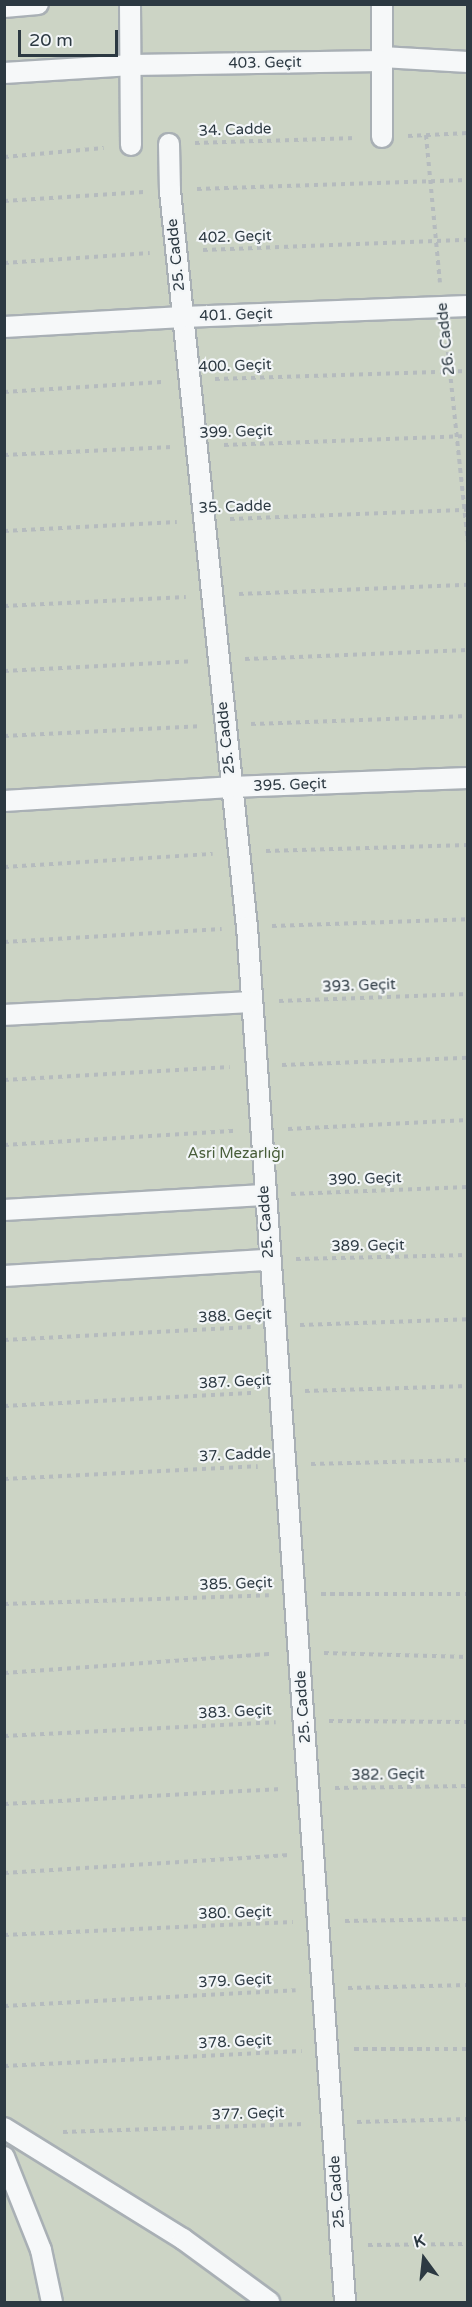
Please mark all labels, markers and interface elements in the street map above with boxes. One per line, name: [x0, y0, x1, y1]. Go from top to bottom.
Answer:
scale bar: [21, 18, 122, 56]
text: 20 m: [29, 29, 73, 51]
street label: 403. Geçit: [228, 53, 302, 73]
street label: 34. Cadde: [198, 120, 272, 140]
street label: 25. Cadde: [163, 218, 189, 292]
street label: 402. Geçit: [198, 227, 272, 247]
street label: 26. Cadde: [433, 302, 459, 376]
street label: 401. Geçit: [199, 305, 273, 325]
street label: 400. Geçit: [198, 356, 272, 376]
street label: 399. Geçit: [199, 422, 273, 442]
street label: 35. Cadde: [198, 497, 272, 517]
street label: 25. Cadde: [213, 701, 239, 775]
street label: 395. Geçit: [253, 775, 327, 795]
street label: 393. Geçit: [322, 976, 396, 996]
park label: Asri Mezarlığı: [188, 1145, 284, 1163]
street label: 390. Geçit: [328, 1169, 402, 1189]
street label: 25. Cadde: [254, 1185, 278, 1259]
street label: 389. Geçit: [331, 1236, 405, 1256]
street label: 388. Geçit: [198, 1305, 272, 1327]
street label: 387. Geçit: [198, 1371, 272, 1393]
street label: 37. Cadde: [198, 1444, 272, 1466]
street label: 385. Geçit: [199, 1574, 273, 1594]
street label: 25. Cadde: [291, 1670, 315, 1744]
street label: 383. Geçit: [198, 1701, 272, 1723]
street label: 382. Geçit: [351, 1765, 425, 1785]
street label: 380. Geçit: [198, 1903, 272, 1923]
street label: 379. Geçit: [198, 1970, 272, 1992]
street label: 378. Geçit: [198, 2031, 272, 2053]
street label: 377. Geçit: [211, 2104, 285, 2124]
street label: 25. Cadde: [325, 2155, 349, 2229]
north arrow: [394, 2229, 454, 2289]
text: K: [412, 2231, 427, 2253]

